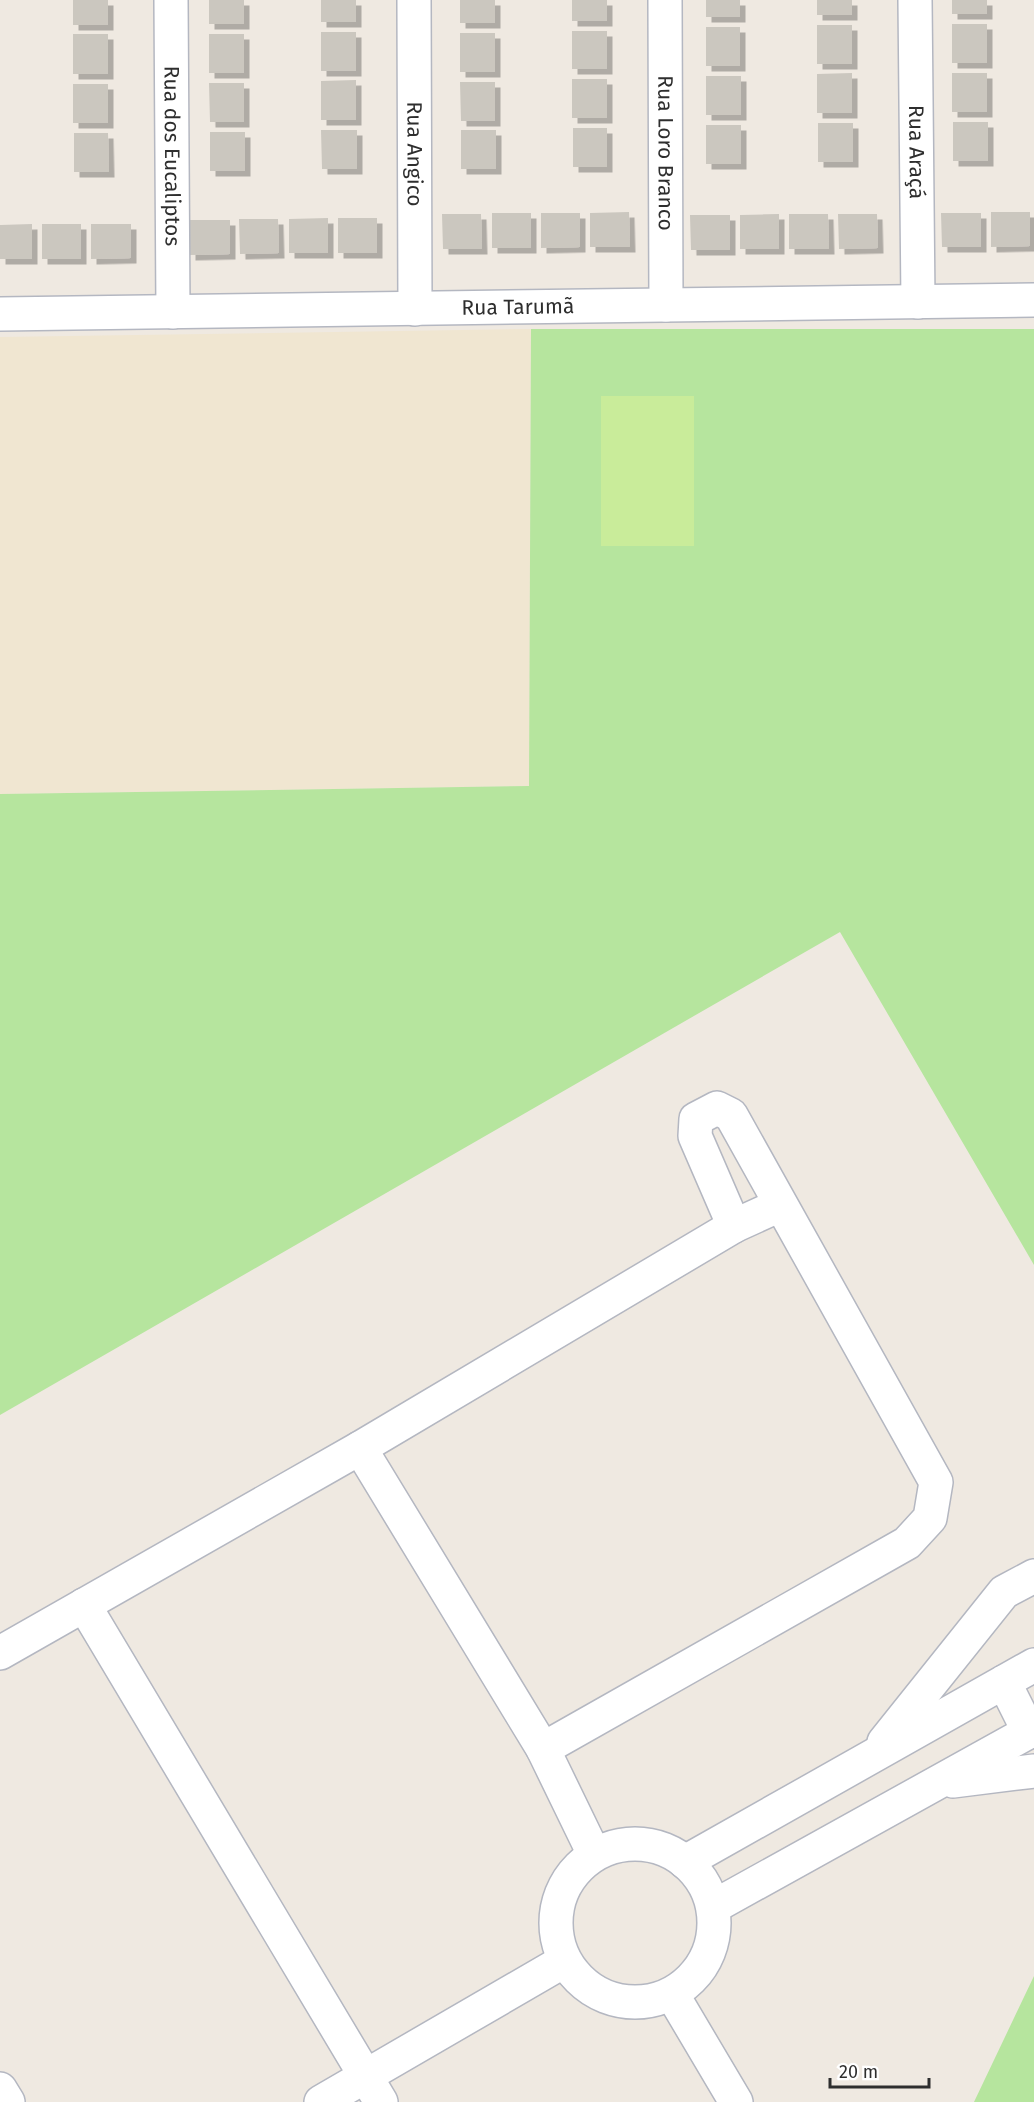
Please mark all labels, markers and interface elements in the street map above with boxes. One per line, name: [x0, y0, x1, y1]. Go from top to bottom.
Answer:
street label: Rua dos Eucaliptos: [158, 66, 186, 246]
street label: Rua Loro Branco: [652, 75, 679, 231]
street label: Rua Angico: [401, 101, 428, 207]
street label: Rua Araçá: [903, 105, 930, 199]
street label: Rua Tarumã: [461, 293, 575, 321]
scale bar: [830, 2051, 929, 2089]
text: 20 m: [839, 2061, 878, 2083]

